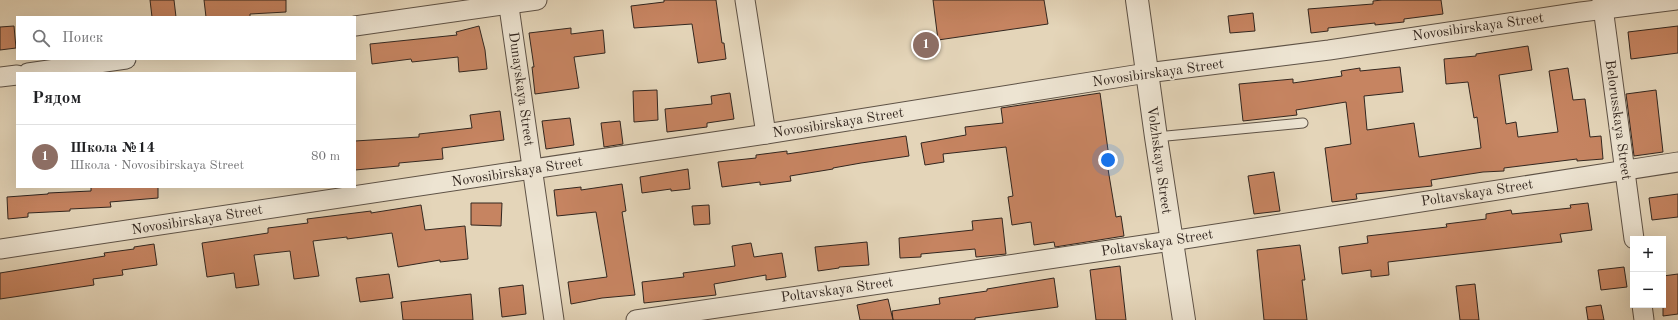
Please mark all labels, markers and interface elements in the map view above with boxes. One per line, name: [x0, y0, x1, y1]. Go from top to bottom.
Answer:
street label: Novosibirskaya Street: [1412, 11, 1545, 43]
search box: [16, 16, 356, 60]
icon: search: [30, 27, 52, 49]
pin: 1: [913, 30, 939, 60]
text: Поиск: [62, 31, 103, 46]
street label: Dunayskaya Street: [506, 31, 536, 147]
street label: Novosibirskaya Street: [1092, 57, 1225, 89]
street label: Belorusskaya Street: [1603, 59, 1633, 181]
text: Рядом: [32, 90, 81, 107]
street label: Volzhskaya Street: [1144, 105, 1174, 215]
street label: Novosibirskaya Street: [772, 106, 905, 140]
text: Школа №14: [70, 141, 155, 156]
text: 1: [41, 150, 49, 163]
text: 80 m: [311, 150, 340, 163]
your location: [1098, 150, 1118, 170]
street label: Novosibirskaya Street: [451, 155, 584, 189]
text: Школа · Novosibirskaya Street: [70, 159, 244, 172]
street label: Poltavskaya Street: [1420, 177, 1534, 209]
street label: Novosibirskaya Street: [131, 203, 264, 237]
street label: Poltavskaya Street: [1100, 227, 1214, 259]
map controls: [1630, 236, 1666, 308]
button: +: [1630, 236, 1666, 272]
button: −: [1630, 272, 1666, 308]
street label: Poltavskaya Street: [780, 275, 894, 305]

